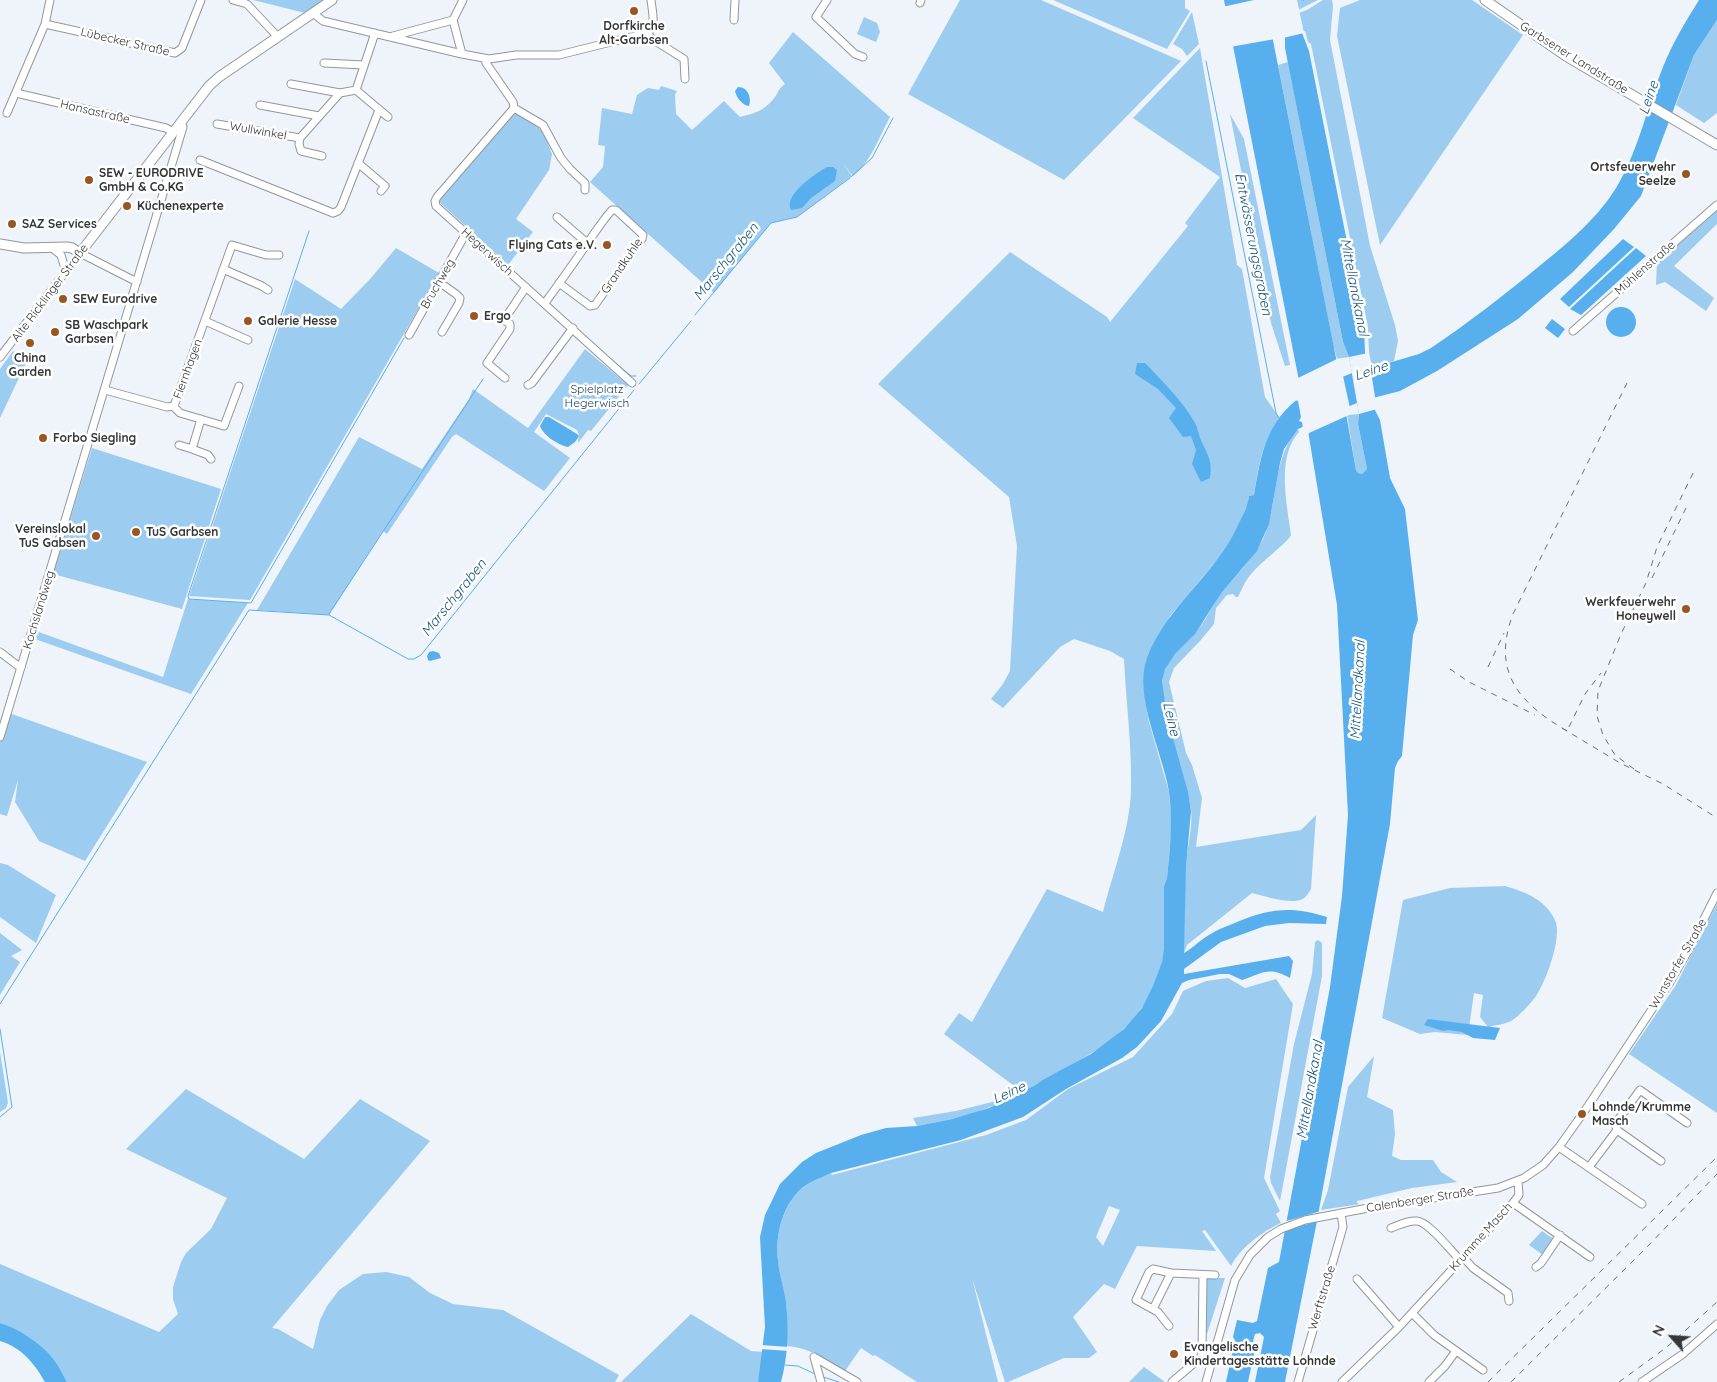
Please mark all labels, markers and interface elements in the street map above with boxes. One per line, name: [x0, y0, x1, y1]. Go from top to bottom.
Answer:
marker: Dorfkirche Alt-Garbsen: [628, 5, 640, 17]
place label: Dorfkirche Alt-Garbsen: [599, 19, 669, 47]
street label: Garbsener Landstraße: [1517, 19, 1631, 97]
street label: Lübecker Straße: [79, 25, 171, 59]
water label: Leine: [1635, 79, 1663, 117]
street label: Hansastraße: [59, 97, 131, 127]
street label: Wullwinkel: [228, 119, 288, 143]
place label: Ortsfeuerwehr Seelze: [1590, 160, 1676, 188]
place label: SEW - EURODRIVE GmbH & Co.KG: [99, 166, 203, 194]
marker: Ortsfeuerwehr Seelze: [1680, 168, 1692, 180]
water label: Entwässerungsgraben: [1231, 171, 1275, 317]
marker: SEW - EURODRIVE GmbH & Co.KG: [83, 174, 95, 186]
place label: Küchenexperte: [137, 199, 224, 213]
marker: Küchenexperte: [121, 200, 133, 212]
place label: SAZ Services: [22, 217, 97, 231]
marker: SAZ Services: [6, 218, 18, 230]
water label: Marschgraben: [690, 220, 762, 304]
street label: Hegerwisch: [458, 225, 516, 279]
street label: Grandkuhle: [598, 236, 646, 296]
water label: Mittellandkanal: [1336, 237, 1372, 337]
place label: Flying Cats e.V.: [509, 238, 597, 252]
street label: Mühlenstraße: [1612, 238, 1678, 298]
marker: Flying Cats e.V.: [601, 239, 613, 251]
street label: Alte Ricklinger Straße: [9, 241, 91, 345]
street label: Bruchweg: [418, 256, 458, 312]
place label: SEW Eurodrive: [73, 292, 157, 306]
marker: SEW Eurodrive: [57, 293, 69, 305]
place label: Ergo: [484, 309, 511, 323]
marker: Ergo: [468, 310, 480, 322]
place label: Galerie Hesse: [258, 314, 337, 328]
marker: Galerie Hesse: [242, 315, 254, 327]
place label: SB Waschpark Garbsen: [65, 318, 148, 346]
marker: SB Waschpark Garbsen: [49, 326, 61, 338]
marker: China Garden: [24, 337, 36, 349]
street label: Fiernhagen: [171, 337, 205, 401]
place label: China Garden: [9, 351, 51, 379]
water label: Leine: [1352, 357, 1390, 385]
park label: Spielplatz Hegerwisch: [565, 382, 629, 410]
place label: Forbo Siegling: [53, 431, 136, 445]
marker: Forbo Siegling: [37, 432, 49, 444]
place label: Vereinslokal TuS Gabsen: [15, 522, 86, 550]
place label: TuS Garbsen: [146, 525, 218, 539]
marker: TuS Garbsen: [130, 526, 142, 538]
marker: Vereinslokal TuS Gabsen: [90, 530, 102, 542]
water label: Marschgraben: [418, 556, 490, 640]
street label: Kochslandweg: [20, 569, 58, 651]
place label: Werkfeuerwehr Honeywell: [1585, 595, 1676, 623]
marker: Werkfeuerwehr Honeywell: [1680, 603, 1692, 615]
water label: Mittellandkanal: [1347, 640, 1369, 740]
water label: Leine: [1159, 700, 1183, 738]
street label: Wunstorfer Straße: [1646, 916, 1710, 1012]
water label: Mittellandkanal: [1293, 1040, 1327, 1140]
water label: Leine: [990, 1078, 1028, 1108]
place label: Lohnde/Krumme Masch: [1592, 1100, 1691, 1128]
marker: Lohnde/Krumme Masch: [1576, 1108, 1588, 1120]
street label: Calenberger Straße: [1365, 1184, 1475, 1216]
street label: Krumme Masch: [1446, 1200, 1516, 1274]
street label: Werftstraße: [1305, 1264, 1339, 1332]
north arrow: [1647, 1312, 1697, 1362]
text: N: [1648, 1322, 1669, 1339]
place label: Evangelische Kindertagesstätte Lohnde: [1184, 1340, 1336, 1368]
marker: Evangelische Kindertagesstätte Lohnde: [1168, 1348, 1180, 1360]

